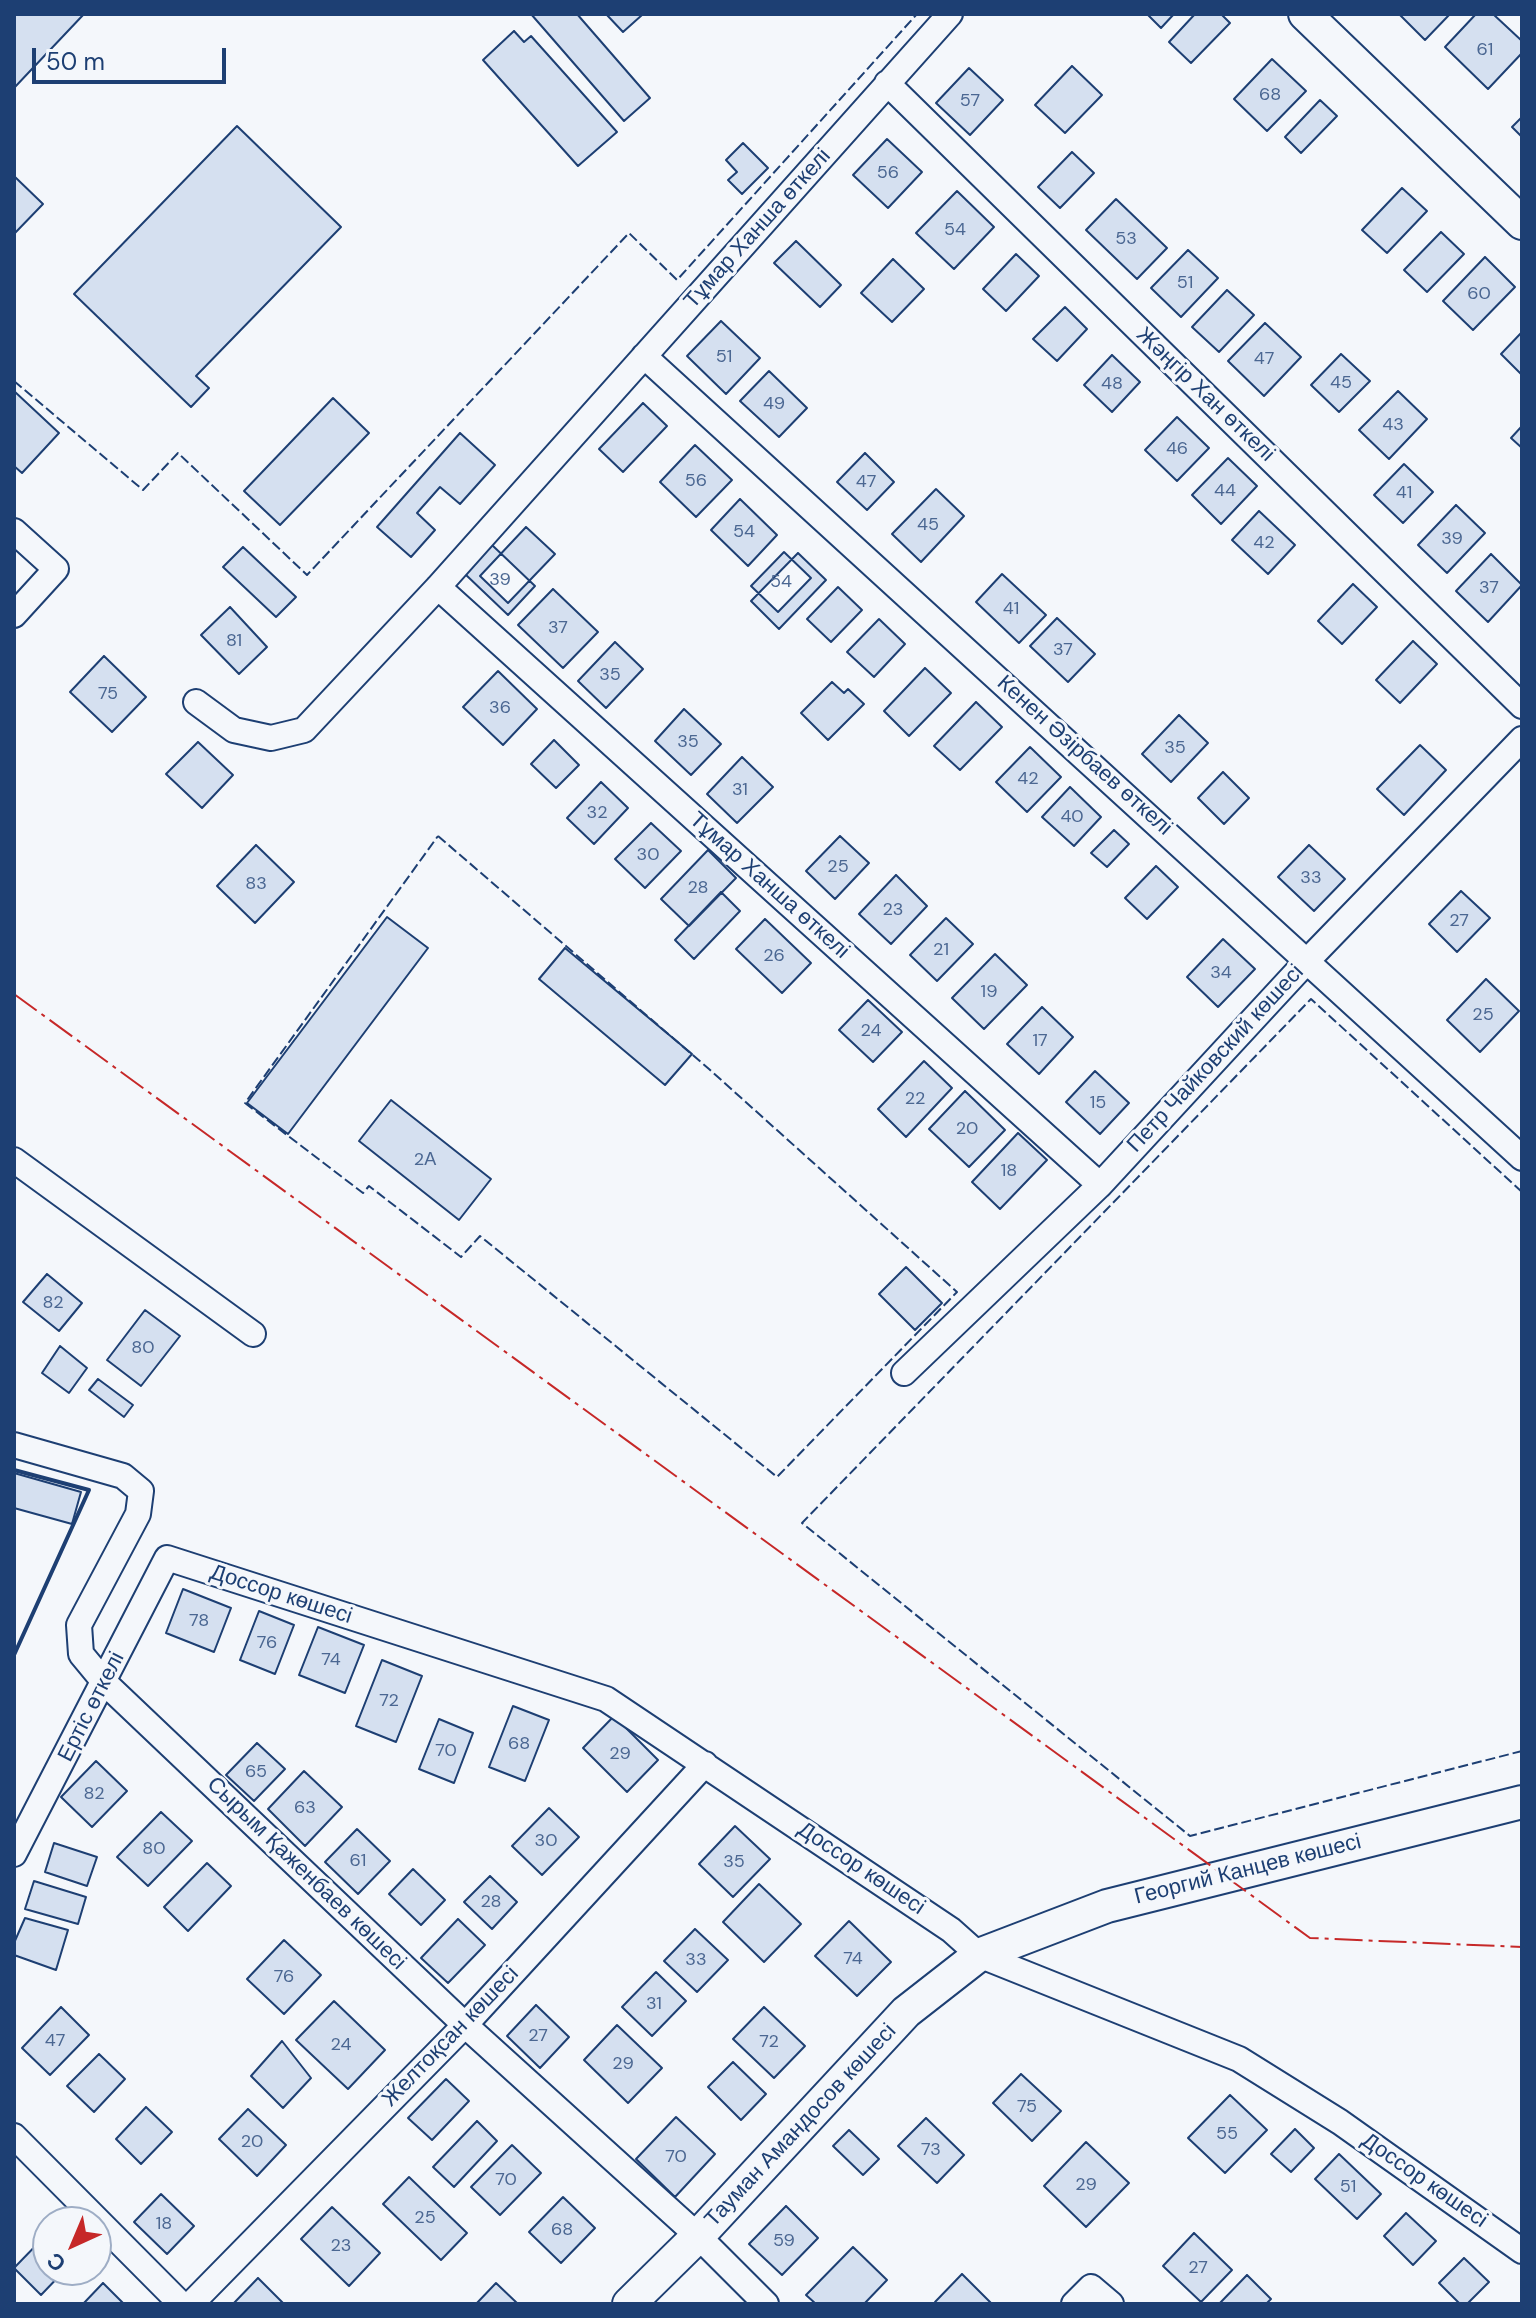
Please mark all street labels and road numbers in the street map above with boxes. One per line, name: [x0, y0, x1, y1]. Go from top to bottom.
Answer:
street label: Тұмар Ханша өткелі: [679, 144, 837, 314]
street label: Жәңгір Хан өткелі: [1130, 322, 1280, 468]
street label: Кенен Әзірбаев өткелі: [991, 670, 1177, 842]
street label: Тұмар Ханша өткелі: [684, 807, 854, 965]
street label: Петр Чайковский көшесі: [1122, 960, 1310, 1158]
street label: Доссор көшесі: [207, 1560, 355, 1630]
street label: Ертіс өткелі: [53, 1648, 131, 1766]
street label: Сырым Қаженбаев көшесі: [201, 1772, 411, 1976]
street label: Доссор көшесі: [792, 1817, 930, 1921]
street label: Георгий Канцев көшесі: [1132, 1829, 1364, 1911]
street label: Желтоқсан көшесі: [377, 1961, 525, 2113]
street label: Тауман Амандосов көшесі: [700, 2019, 902, 2233]
street label: Доссор көшесі: [1356, 2128, 1492, 2234]

